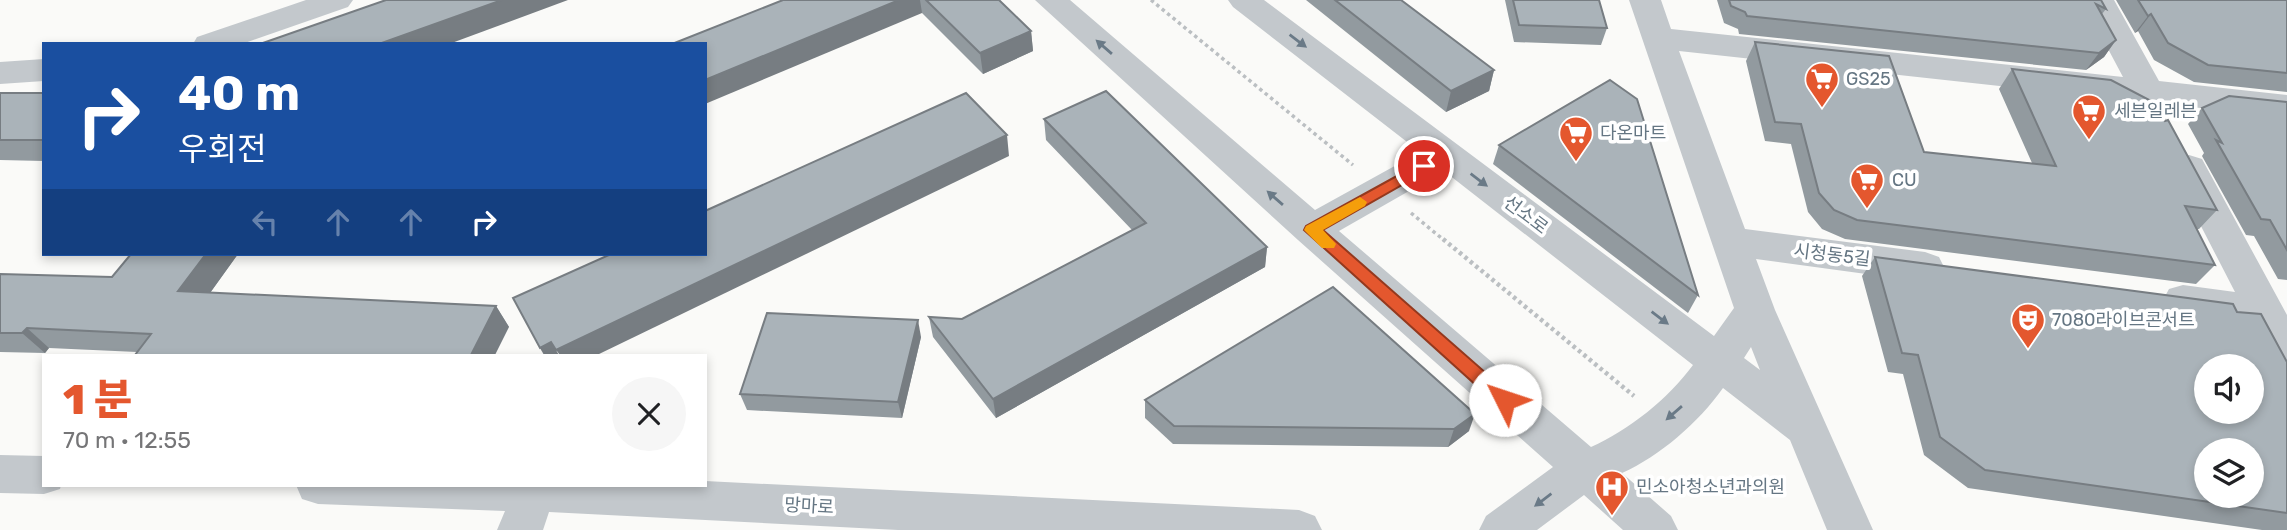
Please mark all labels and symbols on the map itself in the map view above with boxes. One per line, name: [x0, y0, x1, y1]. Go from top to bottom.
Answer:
one-way arrow: [1289, 34, 1307, 49]
one-way arrow: [1096, 40, 1113, 55]
supermarket icon: GS25: [1803, 60, 1841, 109]
place label: GS25: [1846, 68, 1891, 90]
supermarket icon: 세븐일레븐: [2070, 92, 2108, 141]
place label: 세븐일레븐: [2114, 100, 2197, 122]
supermarket icon: 다온마트: [1557, 114, 1595, 163]
place label: 다온마트: [1600, 122, 1666, 144]
pin: [1394, 136, 1454, 196]
supermarket icon: CU: [1848, 161, 1886, 210]
place label: CU: [1892, 169, 1917, 191]
one-way arrow: [1470, 172, 1488, 186]
one-way arrow: [1267, 190, 1284, 206]
street label: 선소로: [1500, 191, 1552, 239]
street label: 시청동5길: [1792, 239, 1872, 271]
theatre icon: 7080라이브콘서트: [2009, 301, 2047, 350]
place label: 7080라이브콘서트: [2052, 309, 2195, 331]
one-way arrow: [1651, 310, 1669, 324]
position arrow: [1468, 363, 1542, 437]
one-way arrow: [1665, 405, 1682, 420]
hospital icon: 민소아청소년과의원: [1593, 468, 1631, 517]
place label: 민소아청소년과의원: [1636, 476, 1785, 498]
one-way arrow: [1534, 493, 1552, 507]
street label: 망마로: [784, 494, 834, 518]

